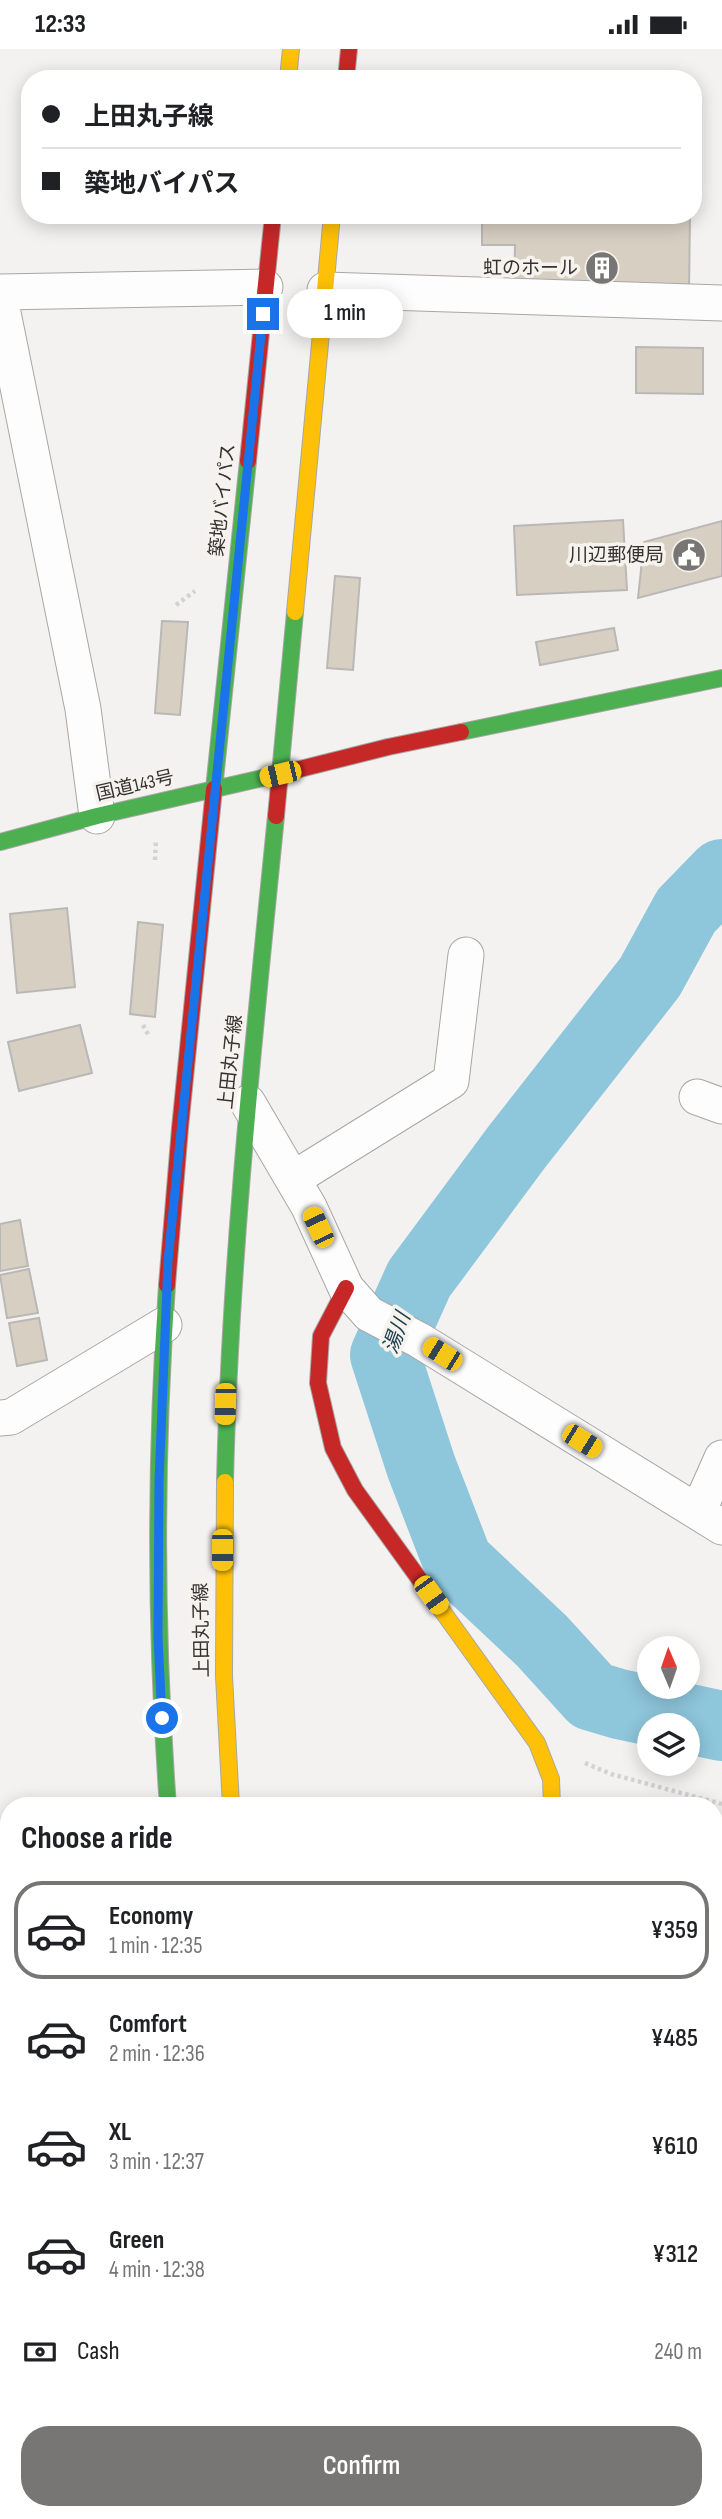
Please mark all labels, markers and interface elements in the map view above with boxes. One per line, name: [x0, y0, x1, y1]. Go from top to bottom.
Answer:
text: 12:33: [35, 9, 86, 40]
text: 上田丸子線: [84, 102, 214, 133]
text: 築地バイパス: [84, 169, 239, 200]
building icon: 虹のホール: [583, 249, 621, 287]
place label: 虹のホール: [483, 257, 578, 280]
callout: 1 min: [288, 289, 403, 339]
route end: [247, 298, 279, 330]
text: 1 min: [324, 299, 366, 327]
street label: 築地バイパス: [206, 442, 240, 558]
public building icon: 川辺郵便局: [670, 536, 708, 574]
place label: 川辺郵便局: [569, 544, 664, 567]
car: [258, 759, 303, 789]
street label: 国道143号: [94, 766, 176, 806]
street label: 上田丸子線: [215, 1014, 247, 1110]
car: [300, 1204, 337, 1250]
water label: 湯川: [378, 1307, 417, 1357]
car: [419, 1334, 466, 1374]
car: [214, 1383, 237, 1425]
car: [559, 1421, 606, 1461]
car: [212, 1529, 233, 1571]
car: [411, 1572, 452, 1618]
street label: 上田丸子線: [190, 1582, 214, 1678]
north arrow: [637, 1636, 700, 1699]
map controls: [637, 1636, 700, 1776]
route start: [146, 1702, 178, 1734]
button: layers: [637, 1713, 700, 1776]
text: Choose a ride: [21, 1819, 173, 1858]
icon: car: [25, 1899, 88, 1962]
text: Economy: [109, 1901, 193, 1932]
text: ¥359: [650, 1915, 698, 1946]
text: 1 min · 12:35: [109, 1932, 202, 1960]
icon: car: [25, 2007, 88, 2070]
text: Comfort: [109, 2009, 187, 2040]
text: ¥485: [651, 2023, 698, 2054]
text: 2 min · 12:36: [109, 2040, 205, 2068]
icon: car: [25, 2115, 88, 2178]
text: XL: [109, 2117, 131, 2148]
text: ¥610: [651, 2131, 698, 2162]
text: 3 min · 12:37: [109, 2148, 204, 2176]
icon: car: [25, 2223, 88, 2286]
text: Green: [109, 2225, 164, 2256]
text: ¥312: [652, 2239, 698, 2270]
text: 4 min · 12:38: [109, 2256, 205, 2284]
icon: cash: [21, 2333, 59, 2371]
text: Cash: [77, 2336, 120, 2367]
text: 240 m: [654, 2338, 702, 2366]
button: Confirm: [21, 2426, 702, 2506]

